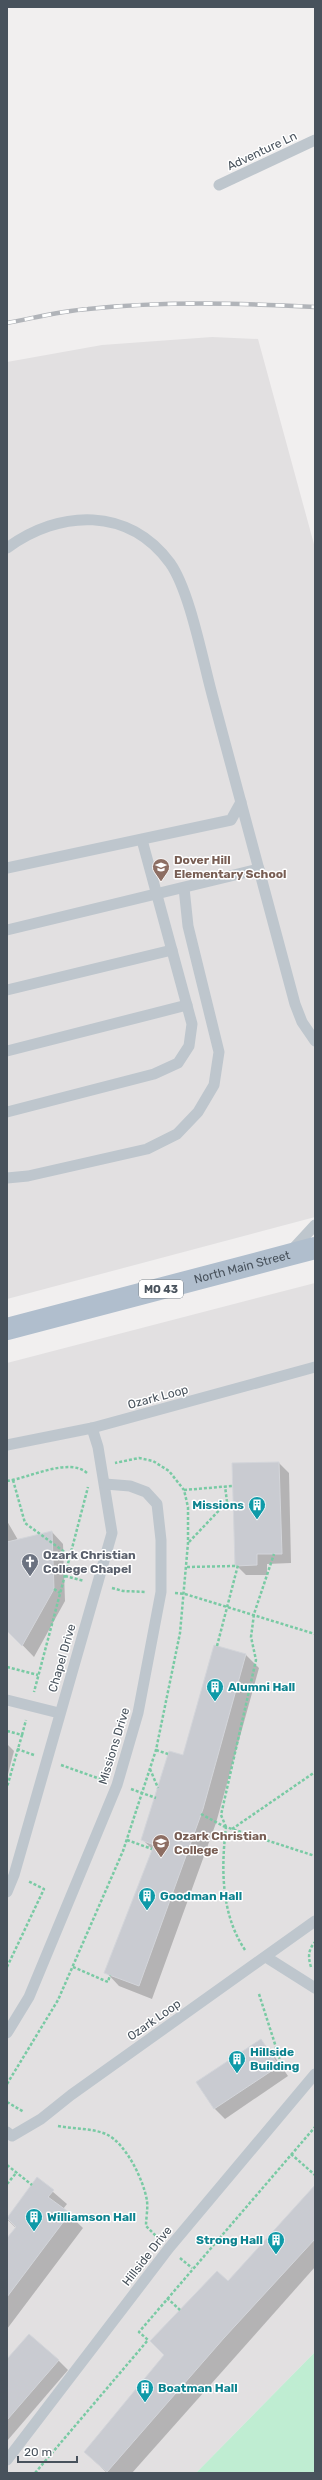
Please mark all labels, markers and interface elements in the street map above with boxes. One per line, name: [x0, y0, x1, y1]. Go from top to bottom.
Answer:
street label: Adventure Ln: [225, 129, 299, 173]
place label: Dover Hill Elementary School: [174, 853, 286, 881]
school or university icon: Dover Hill Elementary School: [151, 857, 171, 882]
street label: North Main Street: [192, 1248, 292, 1287]
road number: MO 43: [139, 1280, 183, 1298]
street label: Ozark Loop: [126, 1382, 190, 1412]
building icon: Missions: [247, 1495, 267, 1520]
place label: Missions: [192, 1498, 244, 1512]
place label: Ozark Christian College Chapel: [43, 1548, 136, 1576]
church icon: Ozark Christian College Chapel: [20, 1552, 40, 1577]
street label: Chapel Drive: [46, 1622, 79, 1694]
building icon: Alumni Hall: [205, 1677, 225, 1702]
place label: Alumni Hall: [228, 1680, 295, 1694]
street label: Missions Drive: [96, 1706, 132, 1786]
place label: Ozark Christian College: [174, 1829, 267, 1857]
school or university icon: Ozark Christian College: [151, 1833, 171, 1858]
building icon: Goodman Hall: [137, 1886, 157, 1911]
place label: Goodman Hall: [160, 1889, 242, 1903]
street label: Ozark Loop: [125, 1996, 183, 2044]
place label: Hillside Building: [250, 2045, 299, 2073]
building icon: Hillside Building: [227, 2049, 247, 2074]
building icon: Williamson Hall: [24, 2207, 44, 2232]
place label: Williamson Hall: [47, 2210, 136, 2224]
street label: Hillside Drive: [119, 2223, 175, 2289]
building icon: Strong Hall: [266, 2230, 286, 2255]
place label: Strong Hall: [196, 2233, 263, 2247]
building icon: Boatman Hall: [135, 2378, 155, 2403]
place label: Boatman Hall: [158, 2381, 238, 2395]
scale bar: [18, 2438, 77, 2464]
text: 20 m: [24, 2445, 52, 2459]

